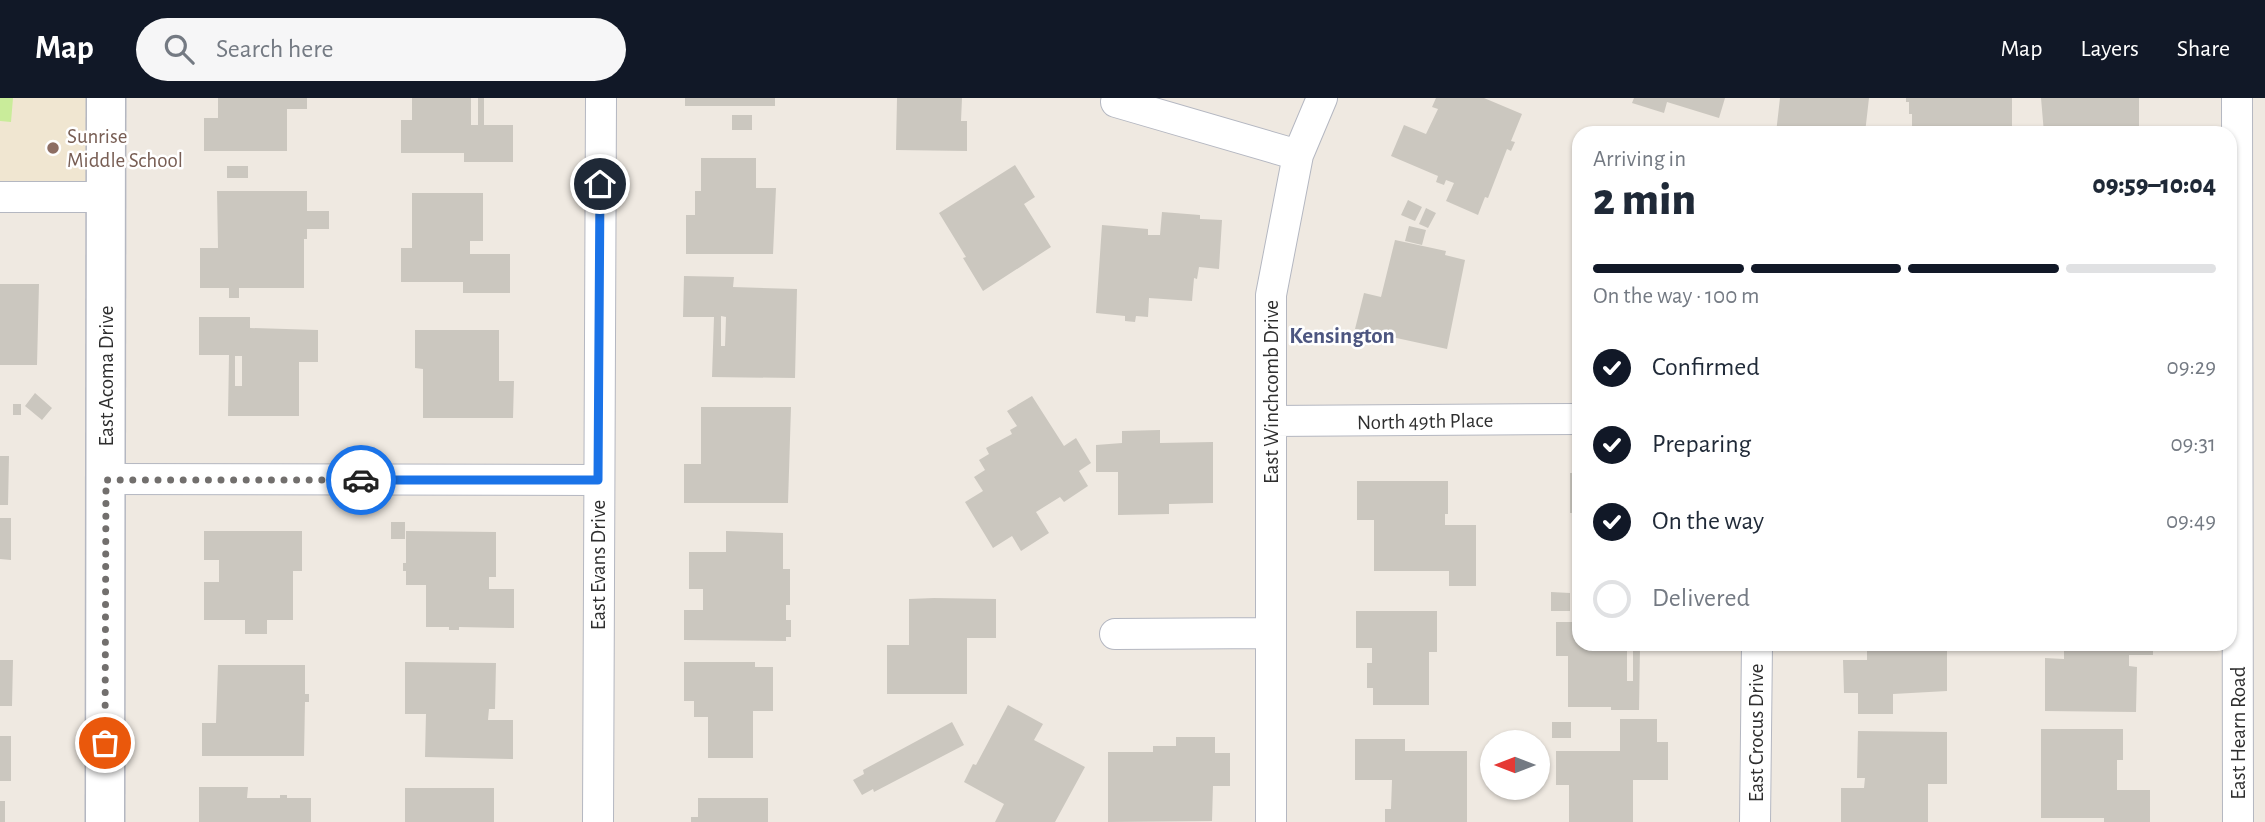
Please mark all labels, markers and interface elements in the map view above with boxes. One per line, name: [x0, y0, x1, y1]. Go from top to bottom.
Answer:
search box: [136, 18, 626, 81]
icon: search: [160, 30, 198, 68]
text: Map: [35, 32, 94, 65]
text: Search here: [216, 36, 334, 62]
text: Map: [2000, 37, 2042, 61]
text: Layers: [2080, 37, 2139, 61]
text: Share: [2177, 37, 2230, 61]
place label: Sunrise Middle School: [67, 126, 183, 171]
marker: Sunrise Middle School: [45, 140, 61, 156]
text: Arriving in: [1593, 148, 1686, 171]
pin: [570, 154, 630, 214]
icon: home: [581, 165, 619, 203]
text: 09:59–10:04: [2092, 172, 2216, 198]
text: 2 min: [1593, 177, 1696, 223]
text: On the way · 100 m: [1593, 285, 1760, 308]
street label: East Winchcomb Drive: [1261, 300, 1282, 484]
street label: East Acoma Drive: [96, 306, 117, 446]
district label: Kensington: [1289, 325, 1395, 348]
icon: check: [1593, 349, 1631, 387]
text: Confirmed: [1652, 354, 1760, 380]
text: 09:29: [2167, 356, 2216, 379]
street label: North 49th Place: [1357, 410, 1493, 433]
icon: check: [1593, 426, 1631, 464]
text: Preparing: [1652, 431, 1751, 457]
text: 09:31: [2170, 433, 2216, 456]
courier: [326, 445, 396, 515]
icon: car: [342, 461, 380, 499]
street label: East Evans Drive: [588, 500, 609, 630]
icon: check: [1593, 503, 1631, 541]
text: On the way: [1652, 508, 1764, 534]
text: 09:49: [2166, 510, 2216, 533]
text: Delivered: [1652, 585, 1750, 611]
street label: East Crocus Drive: [1746, 664, 1767, 802]
street label: East Hearn Road: [2228, 666, 2249, 800]
pin: [75, 713, 135, 773]
icon: bag: [86, 724, 124, 762]
north arrow: [1480, 730, 1550, 800]
map controls: [1480, 730, 1550, 800]

